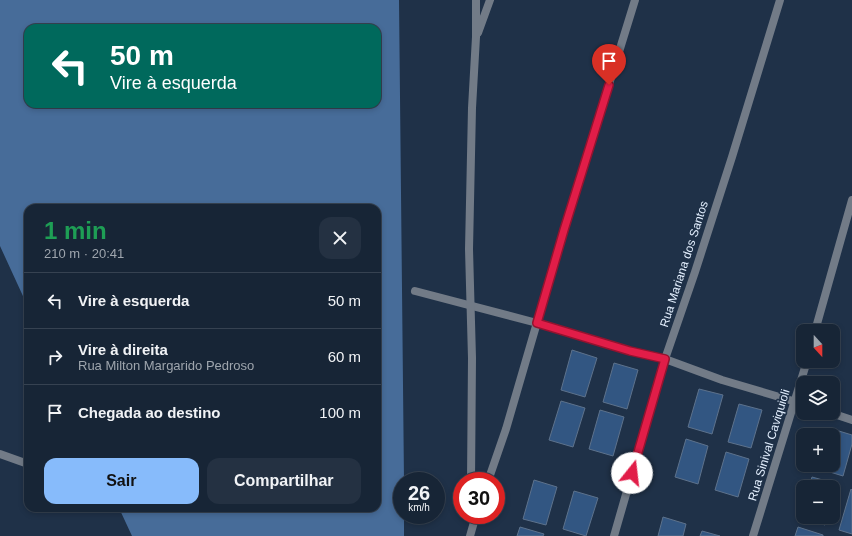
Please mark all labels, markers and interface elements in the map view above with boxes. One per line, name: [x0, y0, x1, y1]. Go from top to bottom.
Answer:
icon: left: [44, 40, 96, 92]
text: 50 m: [110, 40, 174, 71]
pin: [592, 44, 626, 85]
icon: arrive: [598, 50, 620, 72]
text: Vire à esquerda: [110, 73, 237, 93]
street label: Rua Mariana dos Santos: [657, 199, 711, 329]
text: 1 min: [44, 217, 107, 244]
button: close: [319, 217, 361, 259]
text: 210 m · 20:41: [44, 246, 124, 261]
icon: left: [44, 290, 66, 312]
text: Vire à esquerda: [78, 292, 189, 309]
text: 50 m: [328, 292, 361, 309]
north arrow: [796, 324, 840, 368]
map controls: [796, 324, 840, 524]
text: Vire à direita: [78, 341, 168, 358]
icon: right: [44, 346, 66, 368]
text: 60 m: [328, 348, 361, 365]
text: Rua Milton Margarido Pedroso: [78, 358, 254, 373]
button: layers: [796, 376, 840, 420]
street label: Rua Sinival Caviquioli: [745, 387, 793, 503]
icon: arrive: [44, 402, 66, 424]
text: Chegada ao destino: [78, 404, 221, 421]
text: 100 m: [319, 404, 361, 421]
button: +: [796, 428, 840, 472]
position arrow: [611, 452, 653, 494]
button: Sair: [44, 458, 199, 504]
button: Compartilhar: [207, 458, 361, 504]
speed limit sign: 30: [453, 472, 505, 524]
button: −: [796, 480, 840, 524]
text: 26: [408, 482, 430, 504]
text: km/h: [408, 502, 430, 513]

